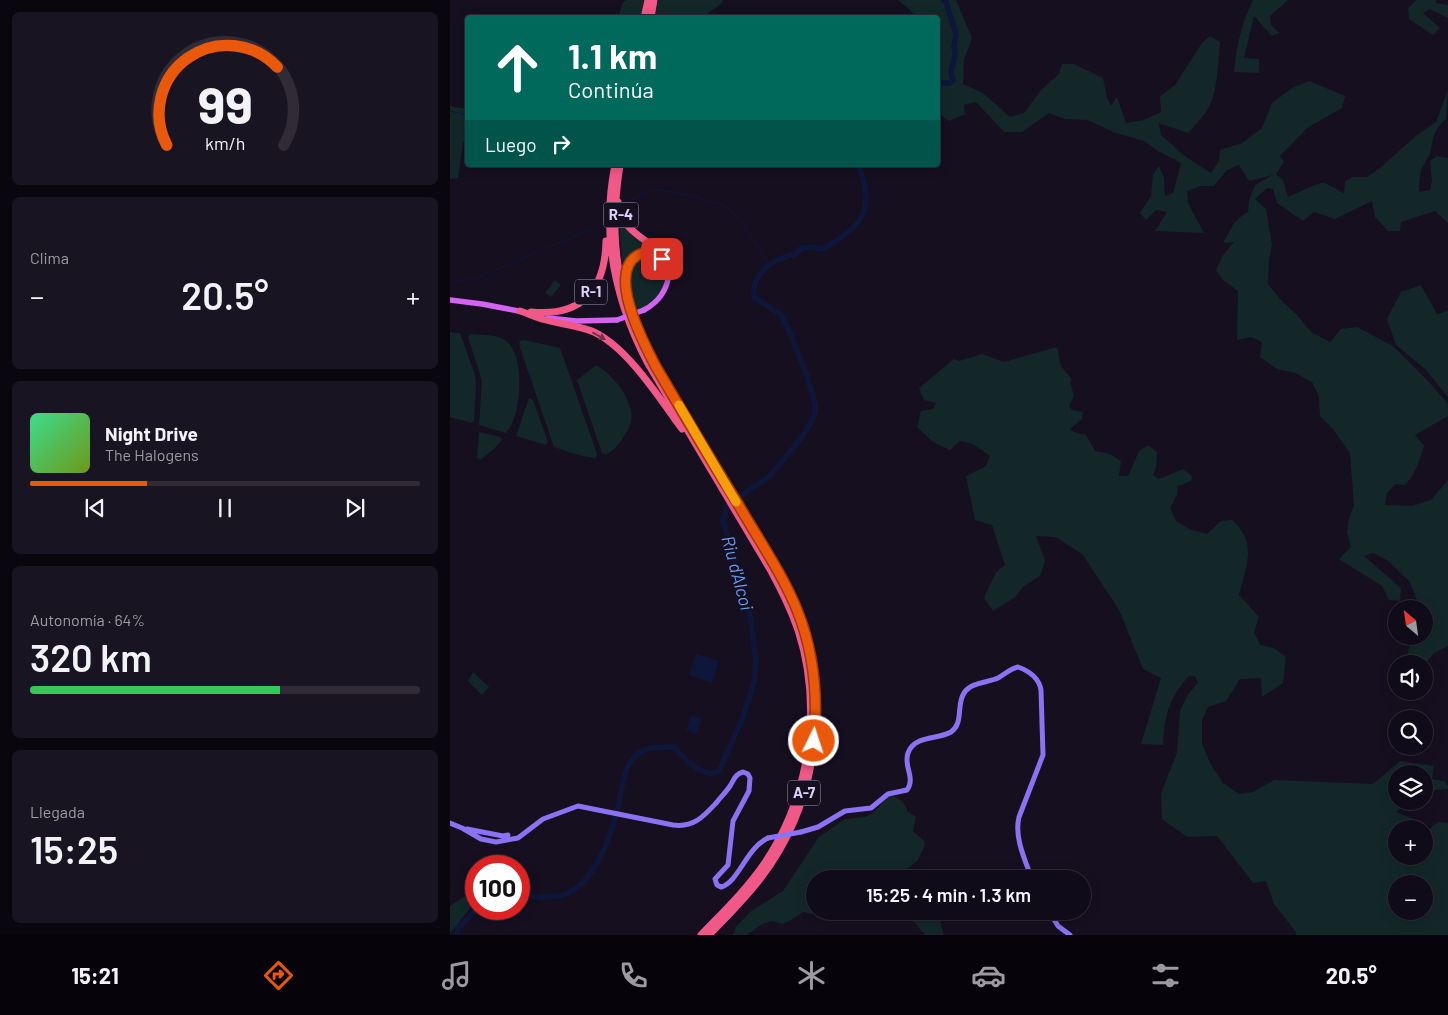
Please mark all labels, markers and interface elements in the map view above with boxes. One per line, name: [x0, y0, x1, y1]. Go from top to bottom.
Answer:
text: 1.1 km: [568, 34, 657, 76]
icon: ahead: [485, 35, 550, 100]
text: 99: [197, 72, 253, 134]
text: Continúa: [568, 76, 654, 102]
icon: right: [547, 130, 575, 158]
text: km/h: [205, 132, 245, 154]
text: Luego: [485, 133, 537, 156]
road number: R-4: [604, 202, 638, 228]
pin: [641, 238, 683, 280]
icon: arrive: [648, 245, 676, 273]
text: Clima: [30, 248, 69, 267]
text: 20.5°: [181, 272, 269, 318]
text: −: [30, 279, 44, 313]
text: +: [406, 279, 420, 313]
road number: R-1: [575, 280, 607, 304]
one-way arrow: [593, 331, 606, 340]
text: Night Drive: [105, 422, 198, 445]
text: The Halogens: [105, 445, 199, 464]
icon: previous: [81, 494, 109, 522]
icon: pause: [211, 494, 239, 522]
icon: next: [341, 494, 369, 522]
water label: Riu d'Alcoi: [717, 533, 759, 613]
north arrow: [1388, 600, 1432, 645]
map controls: [1388, 600, 1433, 920]
text: Autonomía · 64%: [30, 610, 145, 629]
text: 320 km: [30, 634, 152, 680]
button: sound: [1388, 655, 1433, 700]
button: search: [1388, 710, 1433, 755]
position arrow: [787, 714, 839, 766]
button: layers: [1388, 765, 1433, 810]
road number: A-7: [788, 780, 820, 806]
text: Llegada: [30, 802, 85, 821]
button: +: [1388, 820, 1433, 865]
text: 15:25: [30, 826, 118, 872]
speed limit sign: 100: [465, 855, 530, 920]
button: −: [1388, 875, 1433, 920]
text: 15:25 · 4 min · 1.3 km: [866, 883, 1031, 906]
icon: directions: [261, 958, 296, 993]
icon: music: [439, 958, 474, 993]
icon: phone: [616, 958, 651, 993]
icon: climate: [794, 958, 829, 993]
icon: car: [971, 958, 1006, 993]
icon: filters: [1148, 958, 1183, 993]
text: 15:21: [71, 962, 119, 988]
text: 20.5°: [1326, 962, 1377, 988]

